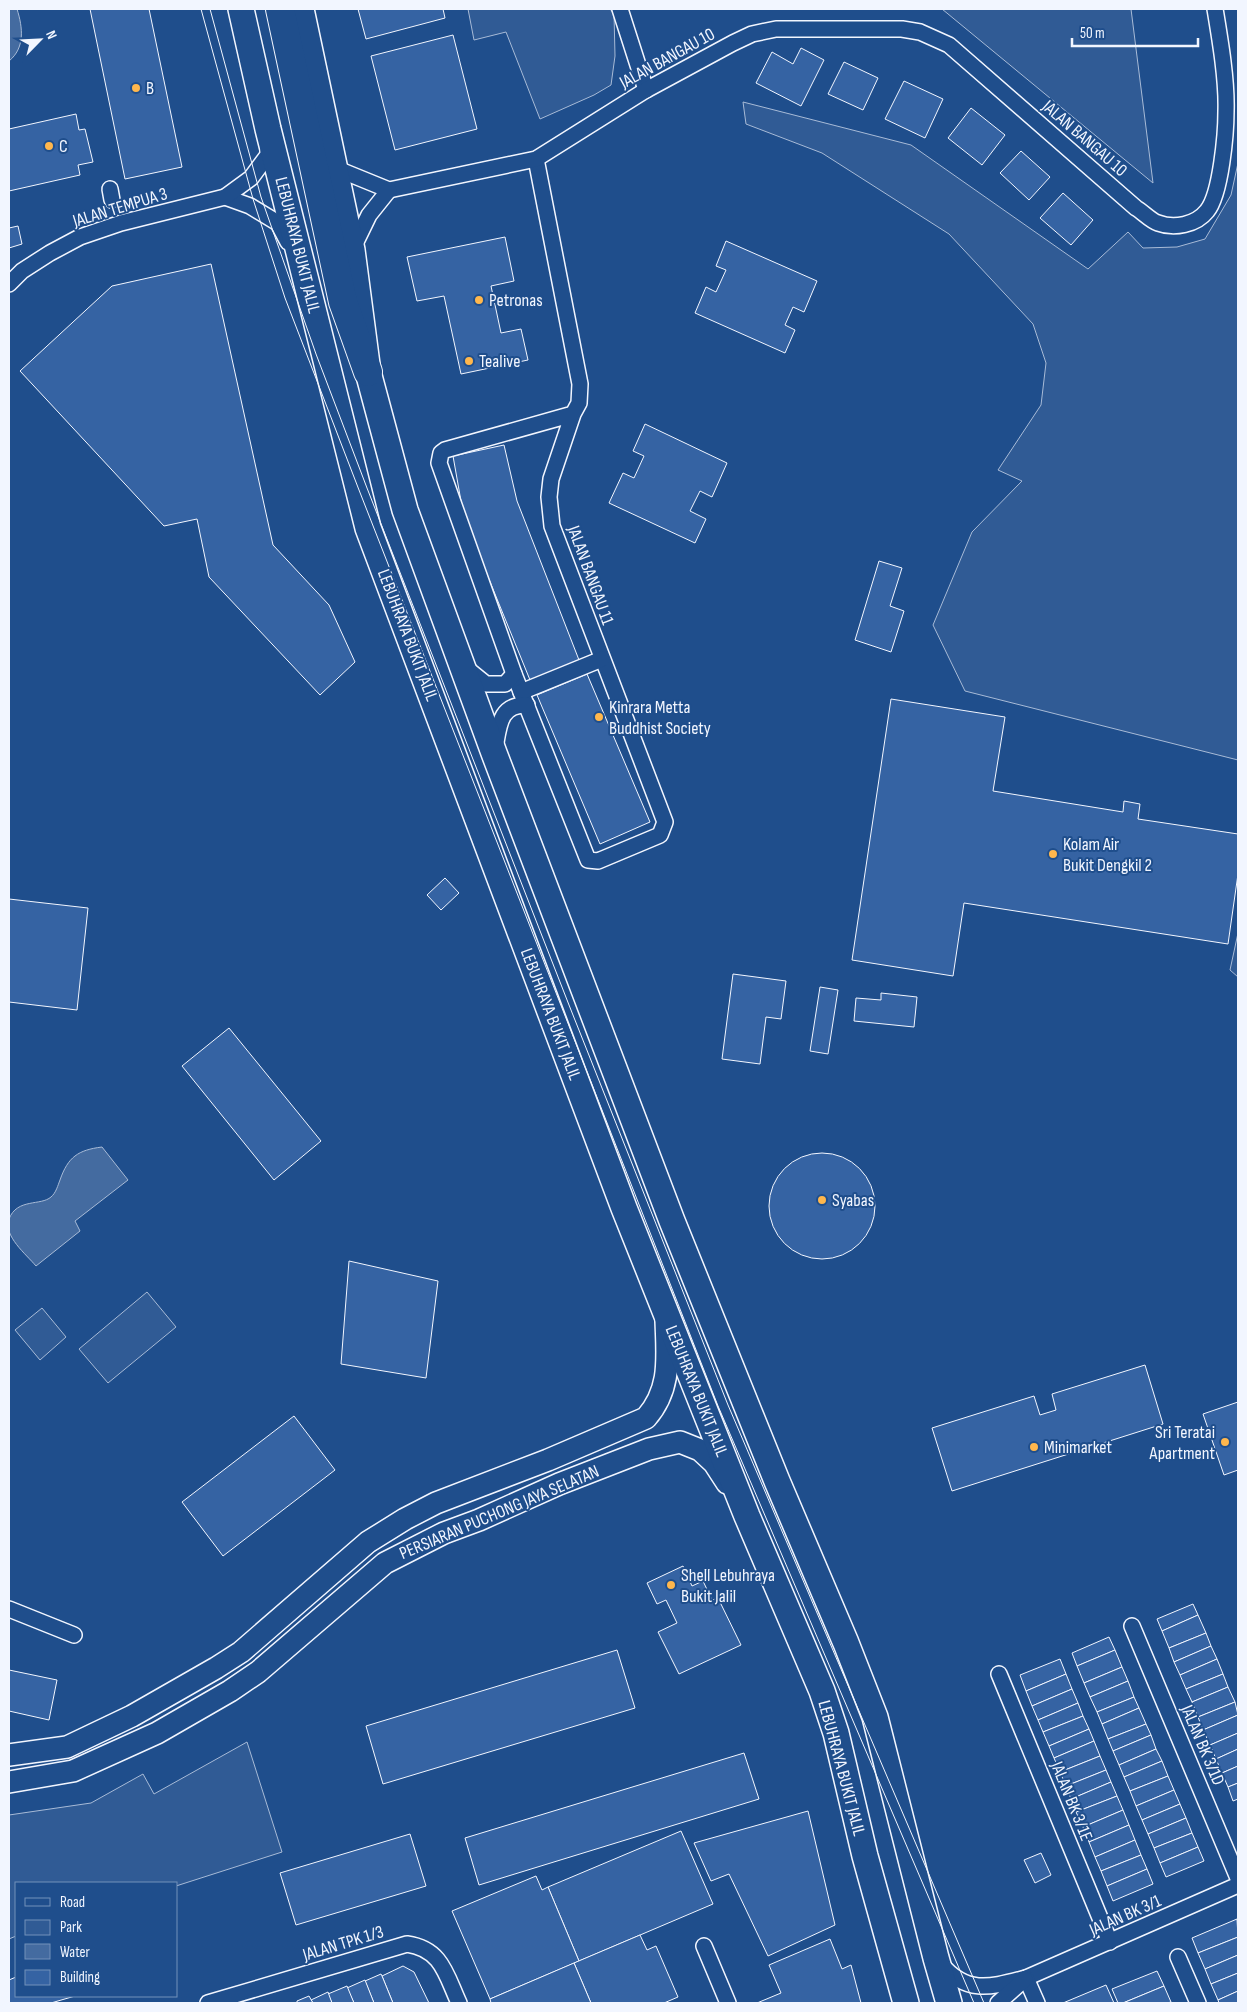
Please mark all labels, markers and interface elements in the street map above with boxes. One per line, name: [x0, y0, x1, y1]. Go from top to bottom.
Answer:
north arrow: [15, 15, 65, 65]
scale bar: [1072, 15, 1198, 47]
street label: JALAN BANGAU 10: [615, 24, 718, 94]
text: 50 m: [1080, 24, 1105, 43]
text: N: [42, 28, 61, 42]
place label: B: [146, 78, 154, 99]
marker: B: [130, 82, 142, 94]
street label: JALAN BANGAU 10: [1037, 95, 1131, 181]
place label: C: [59, 136, 68, 157]
marker: C: [43, 140, 55, 152]
street label: LEBUHRAYA BUKIT JALIL: [270, 175, 325, 316]
street label: JALAN TEMPUA 3: [69, 183, 170, 232]
place label: Petronas: [489, 290, 543, 311]
marker: Petronas: [473, 294, 485, 306]
place label: Tealive: [479, 351, 520, 372]
marker: Tealive: [463, 355, 475, 367]
street label: JALAN BANGAU 11: [563, 522, 618, 628]
street label: LEBUHRAYA BUKIT JALIL: [373, 566, 442, 704]
place label: Kinrara Metta Buddhist Society: [609, 697, 711, 739]
marker: Kinrara Metta Buddhist Society: [593, 711, 605, 723]
place label: Kolam Air Bukit Dengkil 2: [1063, 834, 1152, 876]
marker: Kolam Air Bukit Dengkil 2: [1047, 848, 1059, 860]
street label: LEBUHRAYA BUKIT JALIL: [516, 945, 585, 1083]
place label: Syabas: [832, 1190, 874, 1211]
marker: Syabas: [816, 1194, 828, 1206]
street label: LEBUHRAYA BUKIT JALIL: [661, 1323, 733, 1460]
place label: Sri Teratai Apartment: [1149, 1422, 1215, 1464]
marker: Sri Teratai Apartment: [1219, 1436, 1231, 1448]
place label: Minimarket: [1044, 1437, 1113, 1458]
marker: Minimarket: [1028, 1441, 1040, 1453]
street label: PERSIARAN PUCHONG JAYA SELATAN: [396, 1461, 602, 1564]
place label: Shell Lebuhraya Bukit Jalil: [681, 1565, 775, 1607]
marker: Shell Lebuhraya Bukit Jalil: [665, 1579, 677, 1591]
street label: LEBUHRAYA BUKIT JALIL: [813, 1698, 870, 1839]
street label: JALAN BK 3/1D: [1176, 1701, 1229, 1788]
street label: JALAN BK 3/1E: [1046, 1758, 1097, 1844]
legend: [15, 1882, 178, 1997]
street label: JALAN BK 3/1: [1085, 1890, 1165, 1941]
text: Road: [60, 1893, 85, 1912]
text: Park: [60, 1918, 82, 1937]
street label: JALAN TPK 1/3: [299, 1921, 386, 1966]
text: Water: [60, 1943, 91, 1962]
text: Building: [60, 1968, 100, 1987]

